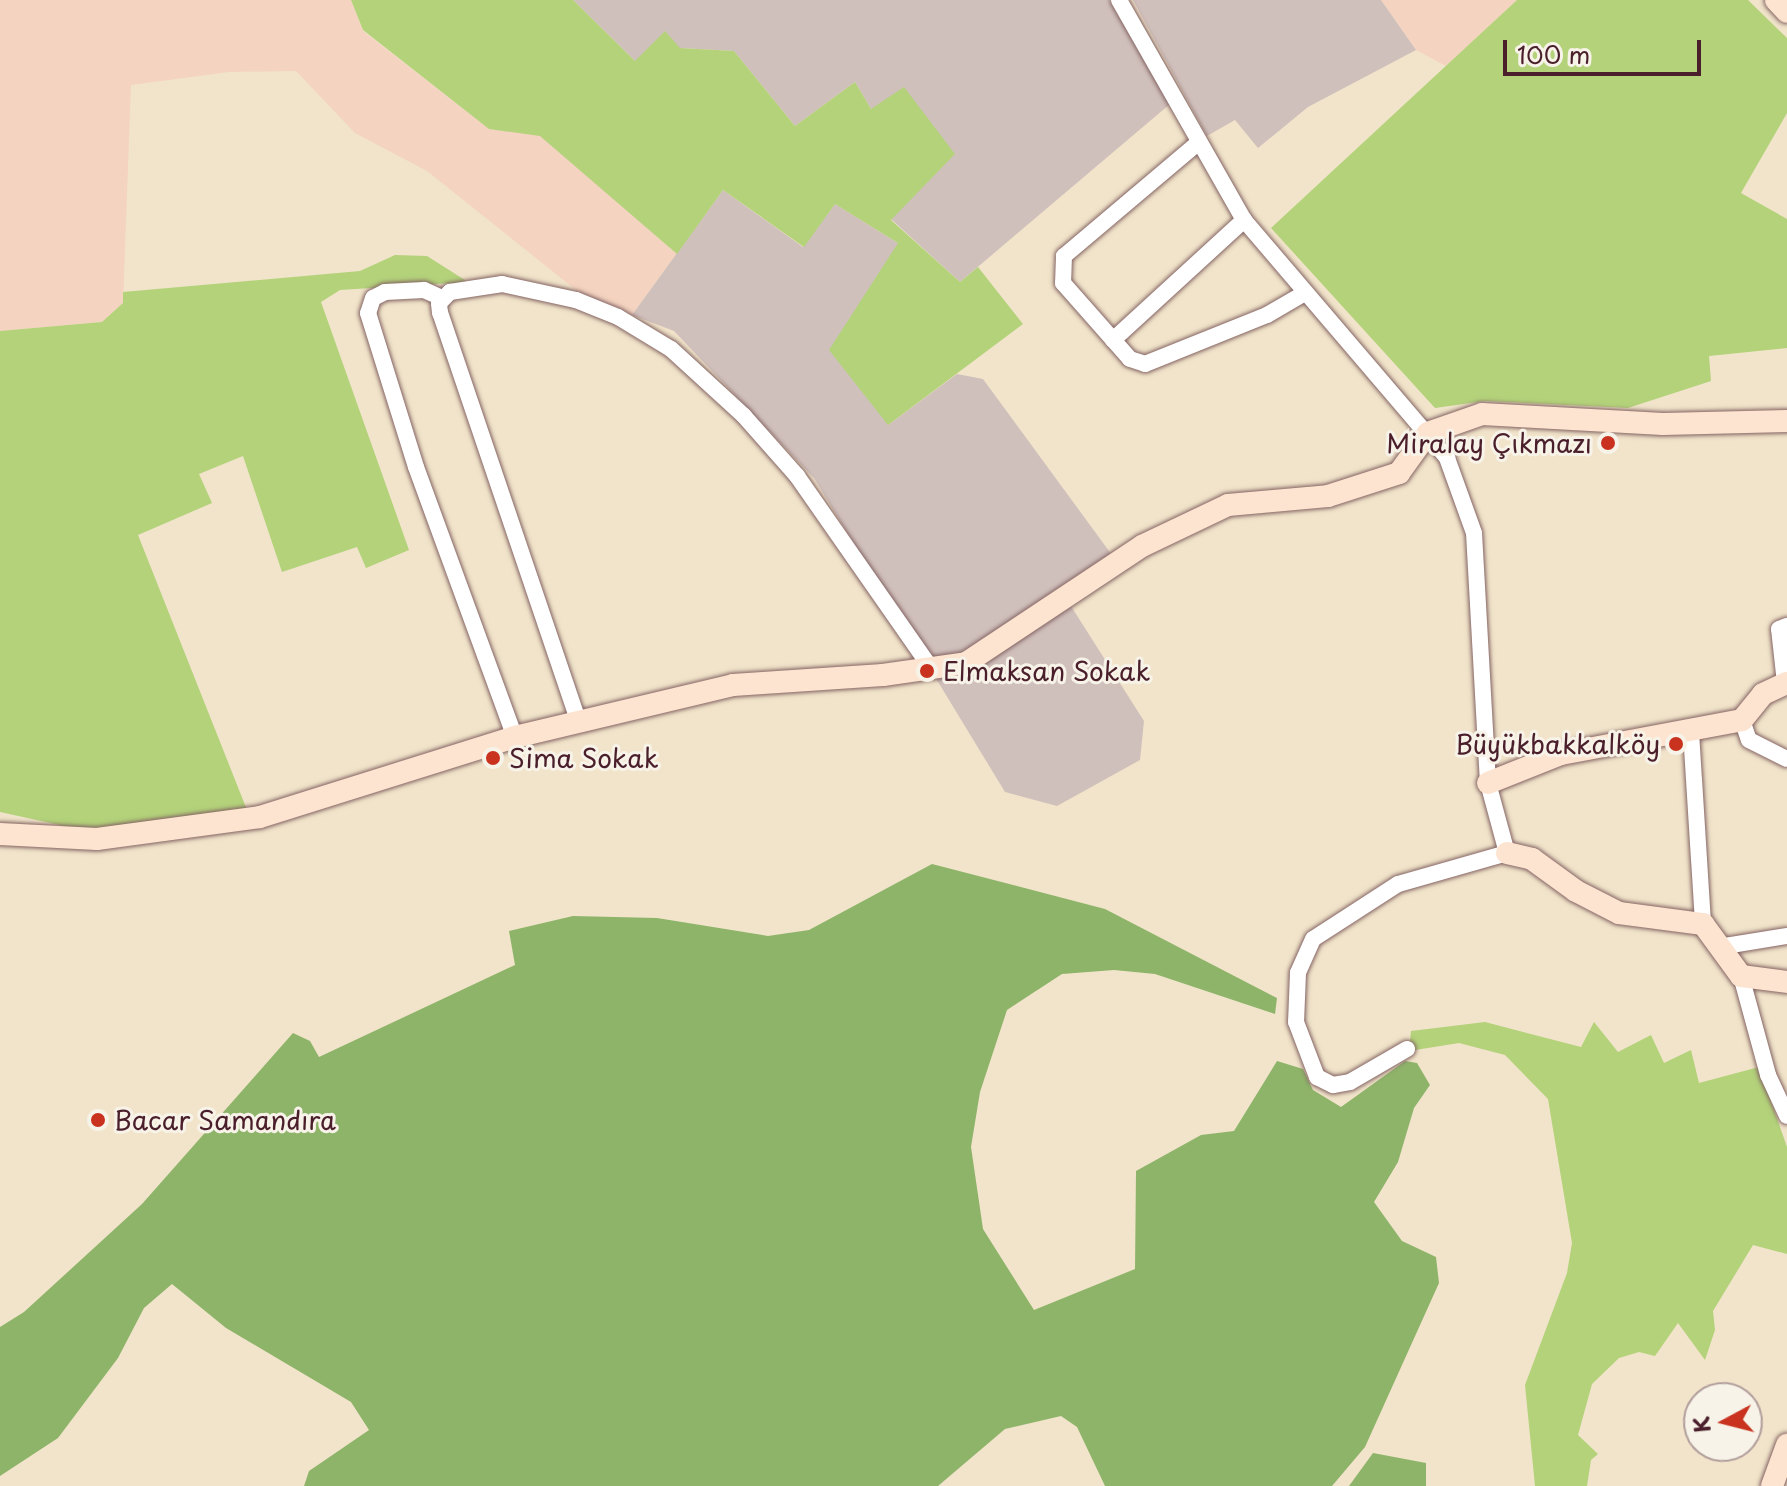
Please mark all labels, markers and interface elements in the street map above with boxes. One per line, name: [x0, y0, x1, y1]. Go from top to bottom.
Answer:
scale bar: [1507, 24, 1705, 74]
text: 100 m: [1517, 36, 1590, 72]
place label: Miralay Çıkmazı: [1385, 427, 1592, 459]
marker: Miralay Çıkmazı: [1599, 434, 1617, 452]
place label: Elmaksan Sokak: [943, 655, 1151, 687]
marker: Elmaksan Sokak: [918, 662, 936, 680]
place label: Büyükbakkalköy: [1455, 728, 1660, 760]
marker: Büyükbakkalköy: [1667, 735, 1685, 753]
place label: Sima Sokak: [509, 742, 659, 774]
marker: Sima Sokak: [484, 749, 502, 767]
place label: Bacar Samandıra: [114, 1104, 336, 1136]
marker: Bacar Samandıra: [89, 1111, 107, 1129]
north arrow: [1683, 1382, 1763, 1462]
text: K: [1683, 1415, 1718, 1435]

